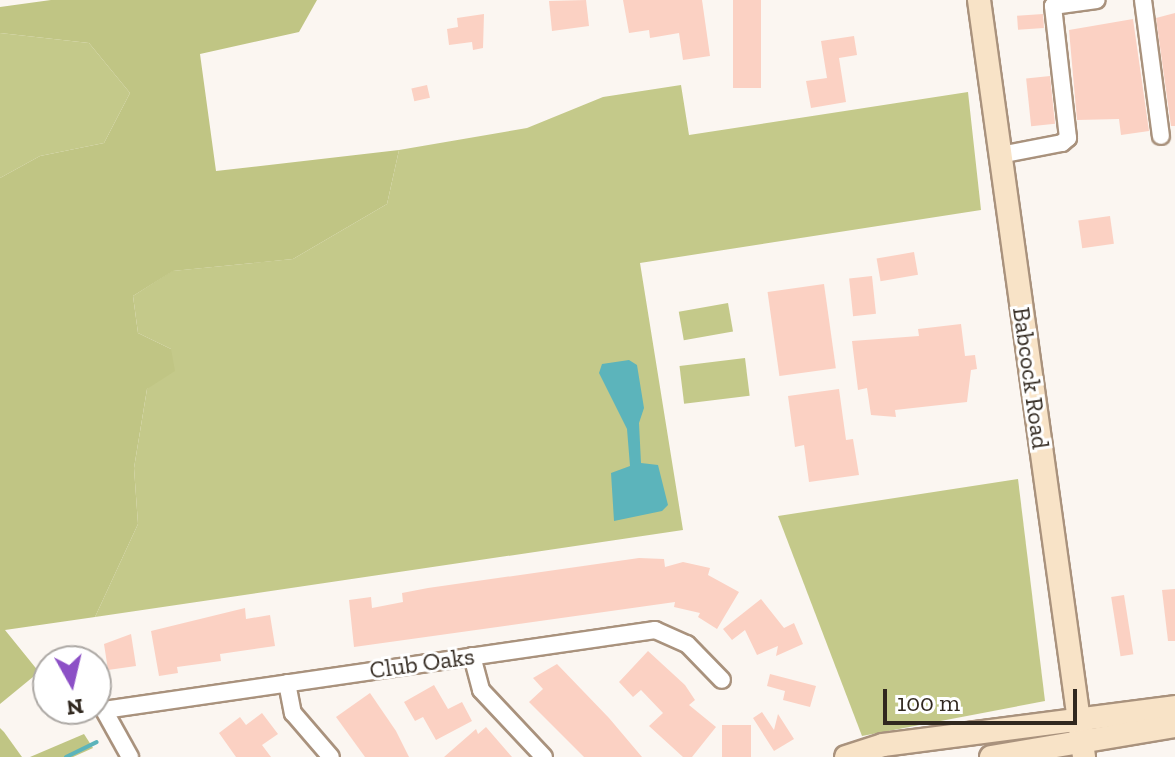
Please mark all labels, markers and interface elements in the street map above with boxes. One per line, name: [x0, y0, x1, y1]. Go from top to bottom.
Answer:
street label: Babcock Road: [1007, 305, 1055, 451]
street label: Club Oaks: [368, 641, 476, 685]
north arrow: [32, 645, 112, 725]
scale bar: [887, 673, 1081, 723]
text: 100 m: [897, 688, 960, 717]
text: N: [65, 693, 85, 722]

